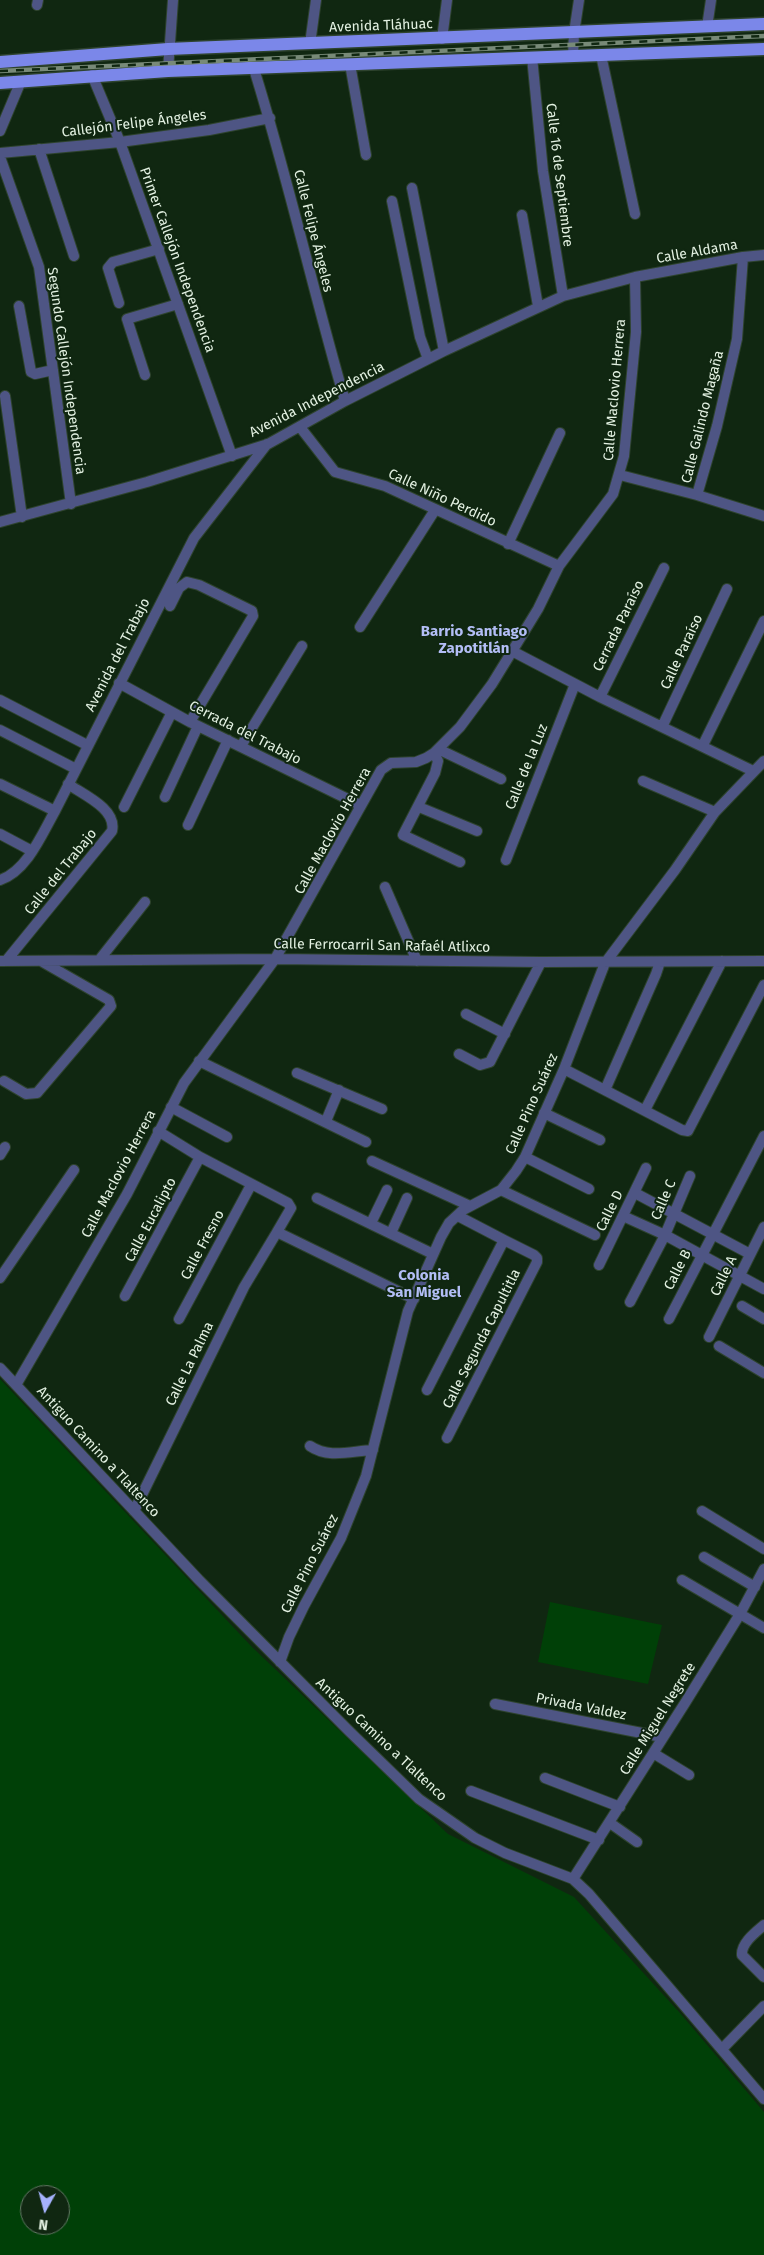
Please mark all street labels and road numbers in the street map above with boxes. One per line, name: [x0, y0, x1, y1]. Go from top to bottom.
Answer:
street label: Avenida Tláhuac: [329, 16, 433, 36]
street label: Calle 16 de Septiembre: [542, 102, 576, 248]
street label: Callejón Felipe Ángeles: [61, 107, 207, 141]
street label: Primer Callejón Independencia: [136, 165, 218, 355]
street label: Calle Felipe Ángeles: [290, 168, 336, 294]
street label: Calle Aldama: [655, 237, 739, 267]
street label: Segundo Callejón Independencia: [43, 266, 89, 476]
street label: Calle Maclovio Herrera: [600, 318, 630, 462]
street label: Calle Galindo Magaña: [678, 349, 728, 485]
street label: Avenida Independencia: [247, 359, 387, 441]
street label: Calle Niño Perdido: [385, 466, 499, 530]
street label: Cerrada Paraíso: [590, 578, 648, 674]
street label: Avenida del Trabajo: [82, 595, 154, 715]
street label: Calle Paraíso: [657, 612, 707, 692]
street label: Cerrada del Trabajo: [186, 697, 304, 769]
street label: Calle de la Luz: [502, 722, 552, 812]
street label: Calle Maclovio Herrera: [291, 765, 375, 897]
street label: Calle del Trabajo: [21, 826, 101, 918]
street label: Calle Ferrocarril San Rafaél Atlixco: [273, 936, 491, 956]
street label: Calle Pino Suárez: [502, 1051, 562, 1157]
street label: Calle Maclovio Herrera: [78, 1107, 160, 1241]
street label: Calle Eucalipto: [122, 1175, 180, 1265]
street label: Calle C: [648, 1177, 680, 1223]
street label: Calle D: [593, 1188, 627, 1234]
street label: Calle Fresno: [178, 1207, 228, 1283]
street label: Calle B: [661, 1247, 695, 1293]
street label: Calle A: [707, 1253, 741, 1299]
street label: Calle Segunda Capultitla: [439, 1266, 525, 1412]
street label: Calle La Palma: [162, 1319, 218, 1409]
street label: Antiguo Camino a Tlaltenco: [33, 1383, 163, 1521]
street label: Calle Pino Suárez: [278, 1512, 342, 1616]
street label: Calle Miguel Negrete: [616, 1660, 700, 1778]
street label: Antiguo Camino a Tlaltenco: [312, 1675, 450, 1805]
street label: Privada Valdez: [534, 1690, 628, 1724]

